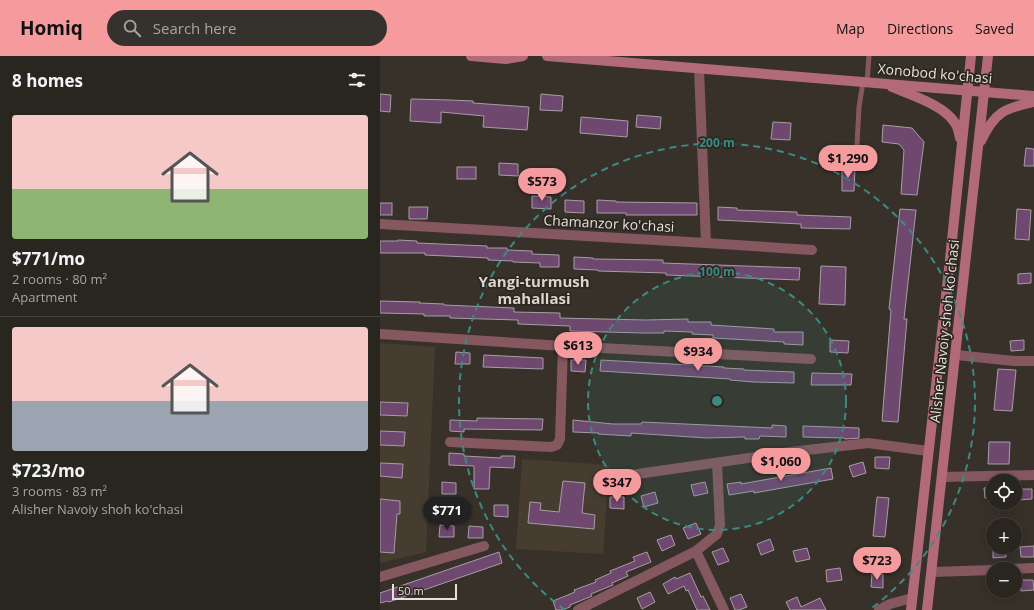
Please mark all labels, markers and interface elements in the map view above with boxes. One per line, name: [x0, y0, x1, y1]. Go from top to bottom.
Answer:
search box: [107, 10, 387, 46]
text: Homiq: [20, 15, 83, 41]
icon: search: [121, 17, 143, 39]
text: Search here: [153, 18, 236, 38]
text: Map: [836, 19, 865, 38]
text: Directions: [887, 19, 953, 38]
text: Saved: [975, 19, 1014, 38]
street label: Xonobod ko'chasi: [877, 59, 993, 87]
text: 8 homes: [12, 69, 83, 92]
icon: filters: [346, 69, 368, 91]
text: 200 m: [699, 134, 735, 151]
icon: home: [154, 141, 226, 213]
pin: $1,290: [815, 145, 881, 179]
text: $1,290: [828, 149, 868, 167]
pin: $573: [518, 168, 566, 202]
text: $573: [527, 172, 557, 190]
street label: Chamanzor ko'chasi: [543, 210, 675, 236]
street label: Alisher Navoiy shoh ko'chasi: [925, 238, 963, 424]
text: $771/mo: [12, 247, 85, 270]
text: 100 m: [699, 263, 735, 280]
text: 2 rooms · 80 m²: [12, 270, 107, 288]
district label: Yangi-turmush mahallasi: [478, 271, 590, 308]
text: Apartment: [12, 288, 77, 306]
pin: $613: [554, 332, 602, 366]
text: $613: [563, 336, 593, 354]
pin: $934: [674, 338, 722, 372]
text: $934: [683, 342, 713, 360]
icon: home: [154, 353, 226, 425]
centre of rings: [710, 394, 724, 408]
pin: $1,060: [748, 448, 814, 482]
text: $1,060: [761, 452, 801, 470]
text: $723/mo: [12, 459, 85, 482]
pin: $347: [593, 469, 641, 503]
text: $347: [602, 473, 632, 491]
map controls: [986, 474, 1022, 598]
button: locate: [986, 474, 1022, 510]
text: 3 rooms · 83 m²: [12, 482, 107, 500]
pin: $771: [423, 497, 471, 531]
text: Alisher Navoiy shoh ko'chasi: [12, 500, 183, 518]
text: $771: [432, 501, 462, 519]
button: +: [986, 518, 1022, 554]
pin: $723: [853, 547, 901, 581]
text: $723: [862, 551, 892, 569]
button: −: [986, 562, 1022, 598]
scale bar: [392, 582, 457, 601]
text: 50 m: [398, 583, 424, 598]

